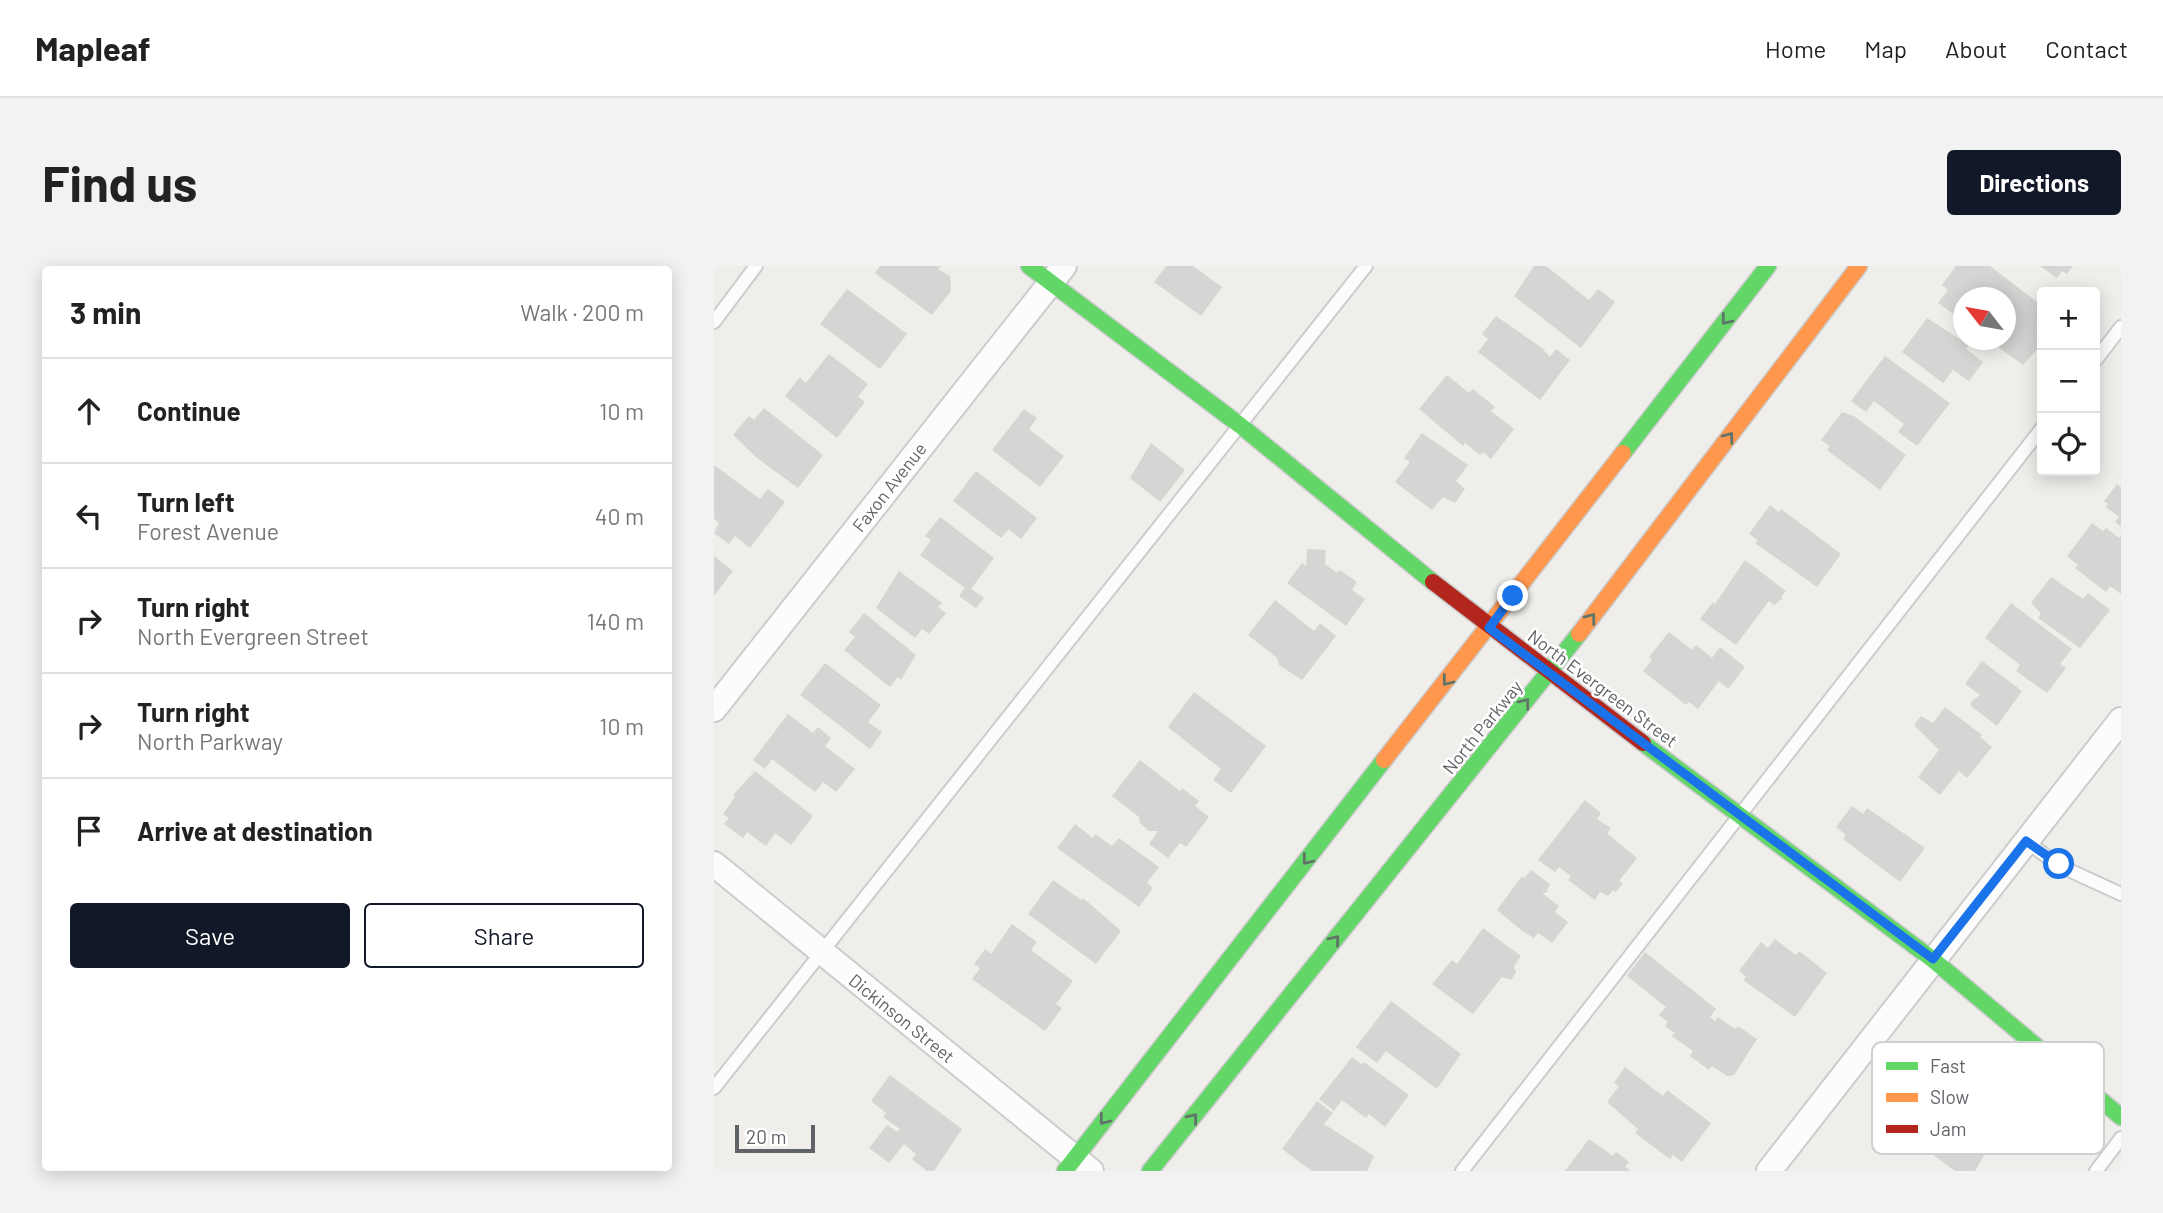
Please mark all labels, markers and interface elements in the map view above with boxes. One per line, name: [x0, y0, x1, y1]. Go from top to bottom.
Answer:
text: Mapleaf: [35, 28, 151, 68]
text: Home: [1765, 34, 1826, 63]
text: Map: [1864, 34, 1907, 63]
text: About: [1945, 34, 2007, 63]
text: Contact: [2045, 34, 2128, 63]
button: Directions: [1947, 150, 2121, 215]
text: Find us: [42, 153, 197, 212]
north arrow: [1953, 287, 2016, 350]
map controls: [2037, 287, 2100, 476]
button: +: [2037, 287, 2100, 350]
text: 3 min: [70, 294, 141, 330]
text: Walk · 200 m: [520, 298, 644, 326]
one-way arrow: [1722, 312, 1735, 325]
button: −: [2037, 350, 2100, 413]
icon: ahead: [70, 392, 108, 430]
text: Continue: [137, 395, 241, 426]
text: 10 m: [599, 397, 644, 425]
button: locate: [2037, 413, 2100, 476]
one-way arrow: [1721, 432, 1734, 445]
street label: Faxon Avenue: [847, 438, 931, 536]
text: Turn left: [137, 486, 235, 517]
icon: left: [70, 497, 108, 535]
text: 40 m: [595, 502, 644, 530]
text: Forest Avenue: [137, 517, 279, 545]
route end: [1497, 580, 1528, 611]
text: Turn right: [137, 591, 250, 622]
icon: right: [70, 602, 108, 640]
text: 140 m: [587, 607, 644, 635]
one-way arrow: [1583, 613, 1596, 626]
text: North Evergreen Street: [137, 622, 369, 650]
street label: North Evergreen Street: [1524, 625, 1682, 751]
one-way arrow: [1442, 673, 1455, 686]
street label: North Parkway: [1438, 676, 1526, 778]
text: Turn right: [137, 696, 250, 727]
one-way arrow: [1517, 699, 1530, 711]
icon: right: [70, 707, 108, 745]
text: 10 m: [599, 712, 644, 740]
text: North Parkway: [137, 727, 283, 755]
icon: arrive: [70, 812, 108, 850]
text: Arrive at destination: [137, 815, 373, 846]
route start: [2043, 848, 2074, 879]
one-way arrow: [1303, 852, 1315, 865]
button: Save: [70, 903, 350, 968]
button: Share: [364, 903, 644, 968]
one-way arrow: [1327, 936, 1340, 948]
street label: Dickinson Street: [845, 969, 959, 1067]
legend: [1872, 1042, 2104, 1154]
text: Fast: [1930, 1054, 1966, 1077]
text: Slow: [1930, 1085, 1969, 1108]
one-way arrow: [1100, 1112, 1113, 1125]
one-way arrow: [1185, 1113, 1197, 1126]
text: Jam: [1930, 1117, 1966, 1140]
scale bar: [735, 1122, 816, 1154]
text: 20 m: [746, 1125, 786, 1148]

